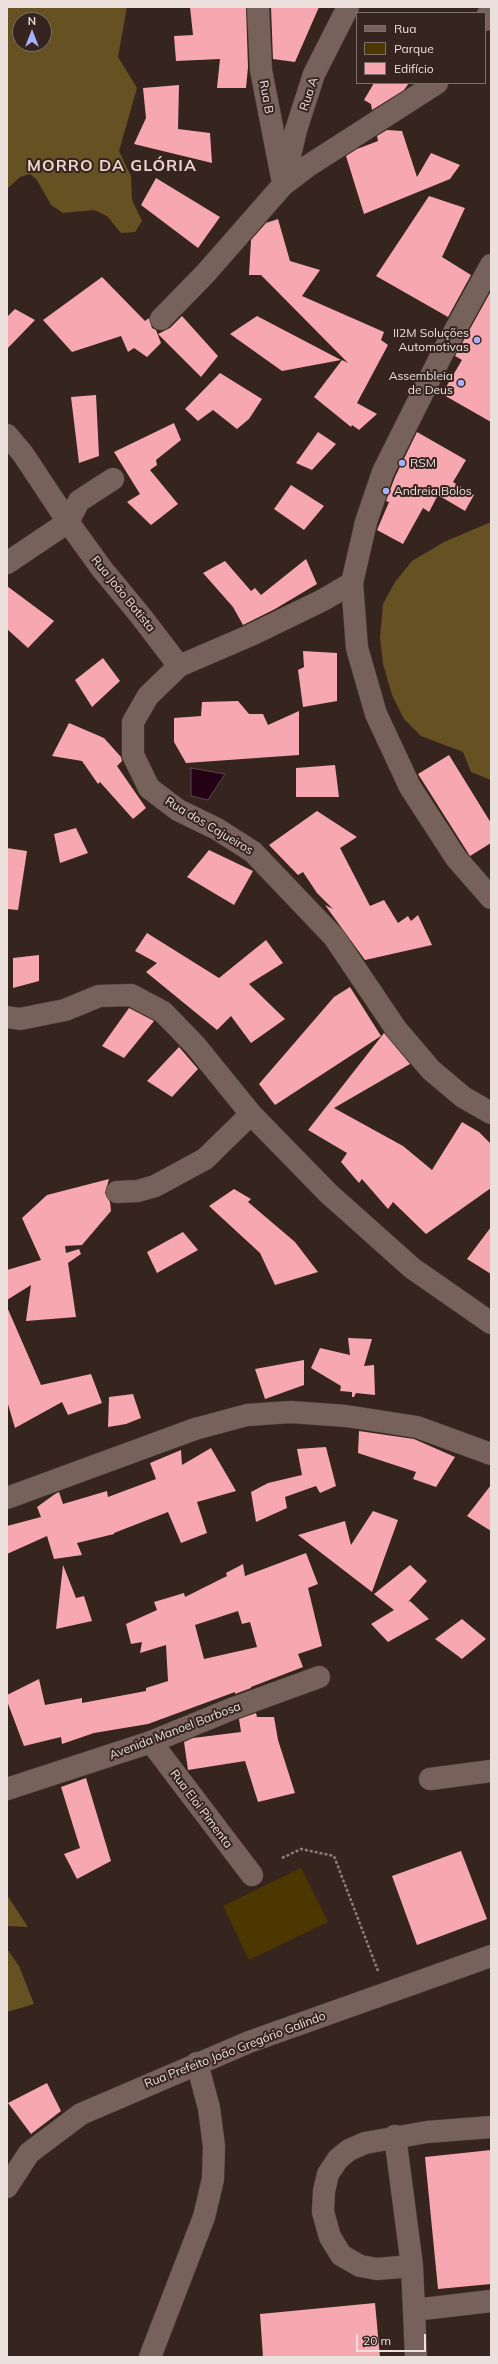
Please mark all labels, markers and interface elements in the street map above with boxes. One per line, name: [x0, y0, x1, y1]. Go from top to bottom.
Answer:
north arrow: [12, 12, 52, 52]
legend: [356, 12, 486, 84]
text: N: [28, 14, 36, 28]
text: Rua: [394, 21, 416, 36]
text: Parque: [394, 41, 434, 56]
text: Edifício: [394, 61, 434, 76]
street label: Rua A: [297, 75, 321, 113]
street label: Rua B: [256, 79, 276, 115]
district label: MORRO DA GLÓRIA: [27, 156, 197, 176]
place label: II2M Soluções Automotivas: [393, 326, 469, 354]
marker: II2M Soluções Automotivas: [472, 335, 482, 345]
place label: Assembleia de Deus: [389, 369, 453, 397]
marker: Assembleia de Deus: [456, 378, 466, 388]
place label: RSM: [410, 456, 436, 470]
marker: RSM: [397, 458, 407, 468]
place label: Andreia Bolos: [394, 484, 472, 498]
marker: Andreia Bolos: [381, 486, 391, 496]
street label: Rua João Batista: [88, 553, 158, 635]
street label: Rua dos Cajueiros: [162, 794, 256, 858]
street label: Avenida Manoel Barbosa: [107, 1699, 243, 1763]
street label: Rua Eloi Pimenta: [167, 1767, 235, 1851]
street label: Rua Prefeito João Gregório Galindo: [142, 2009, 328, 2091]
scale bar: [358, 2326, 428, 2352]
text: 20 m: [363, 2333, 391, 2348]

